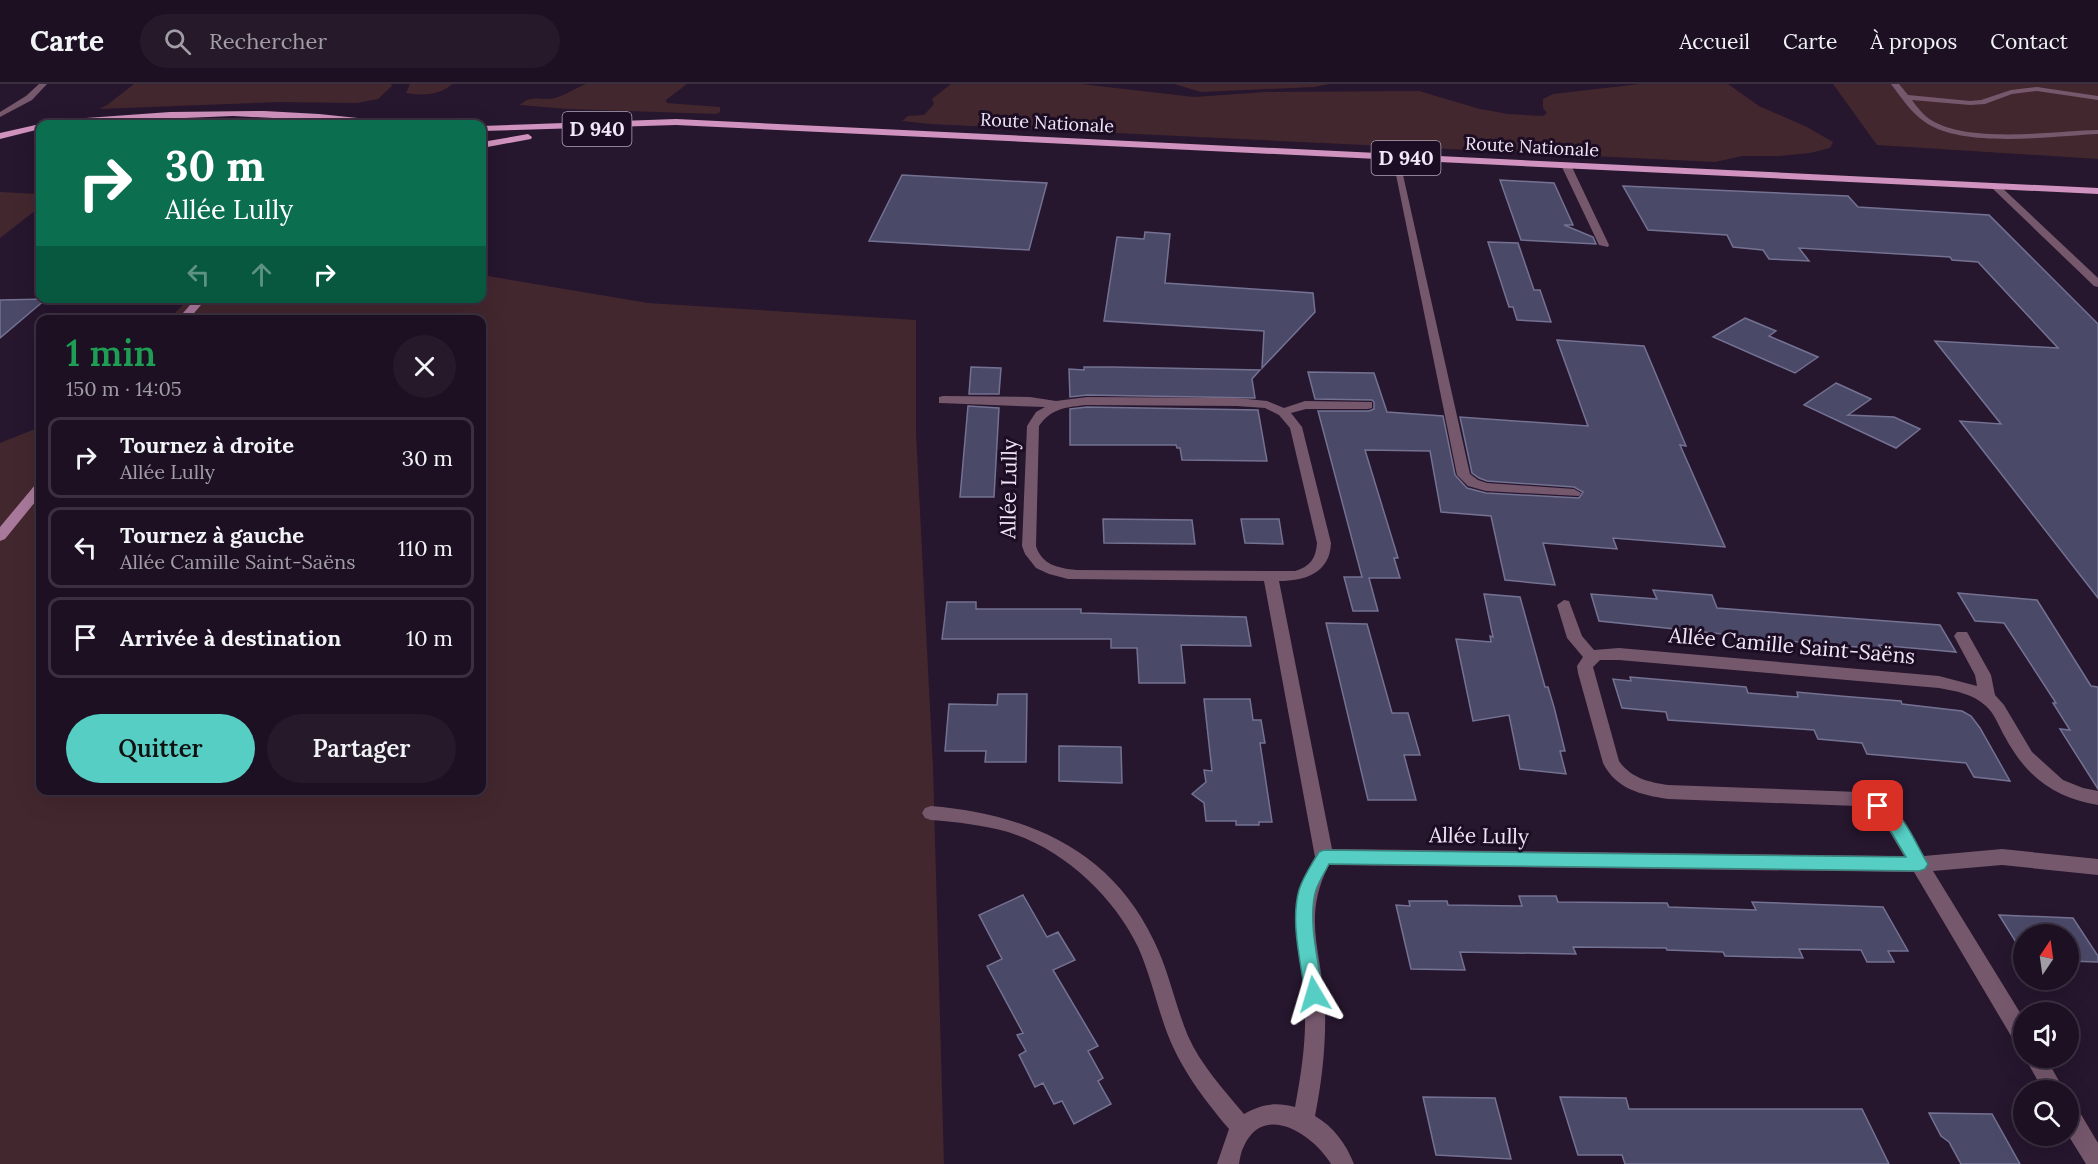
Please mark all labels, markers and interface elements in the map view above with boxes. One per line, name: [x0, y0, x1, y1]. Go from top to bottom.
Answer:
search box: [140, 14, 560, 68]
text: Carte: [30, 23, 104, 59]
icon: search: [161, 25, 194, 58]
text: Rechercher: [209, 27, 327, 55]
text: Accueil: [1679, 28, 1750, 55]
text: Carte: [1783, 28, 1837, 55]
text: À propos: [1870, 28, 1957, 55]
text: Contact: [1990, 28, 2068, 55]
street label: Route Nationale: [979, 108, 1115, 138]
road number: D 940: [562, 112, 632, 146]
street label: Route Nationale: [1464, 132, 1600, 162]
text: 30 m: [165, 139, 265, 193]
road number: D 940: [1372, 141, 1440, 175]
icon: right: [66, 144, 144, 222]
text: Allée Lully: [165, 192, 293, 226]
icon: left: [182, 258, 215, 291]
icon: ahead: [245, 258, 278, 291]
icon: right: [308, 258, 341, 291]
text: 1 min: [66, 330, 156, 376]
button: close: [393, 335, 456, 398]
text: 150 m · 14:05: [66, 376, 182, 401]
text: Tournez à droite: [120, 431, 294, 459]
street label: Allée Lully: [994, 439, 1023, 540]
icon: right: [69, 441, 102, 474]
text: 30 m: [402, 444, 453, 472]
text: Allée Lully: [120, 459, 215, 484]
text: Tournez à gauche: [120, 521, 304, 549]
icon: left: [69, 531, 102, 564]
text: 110 m: [398, 534, 453, 562]
text: Allée Camille Saint-Saëns: [120, 549, 355, 574]
icon: arrive: [69, 621, 102, 654]
street label: Allée Camille Saint-Saëns: [1667, 621, 1916, 670]
text: Arrivée à destination: [120, 624, 341, 652]
text: 10 m: [406, 624, 453, 652]
button: Quitter: [66, 714, 255, 783]
button: Partager: [267, 714, 456, 783]
pin: [1852, 780, 1903, 831]
icon: arrive: [1861, 789, 1894, 822]
street label: Allée Lully: [1428, 821, 1529, 850]
north arrow: [2013, 924, 2079, 990]
map controls: [2013, 924, 2079, 1146]
position arrow: [1282, 962, 1346, 1026]
button: sound: [2013, 1002, 2079, 1068]
button: search: [2013, 1080, 2079, 1146]

